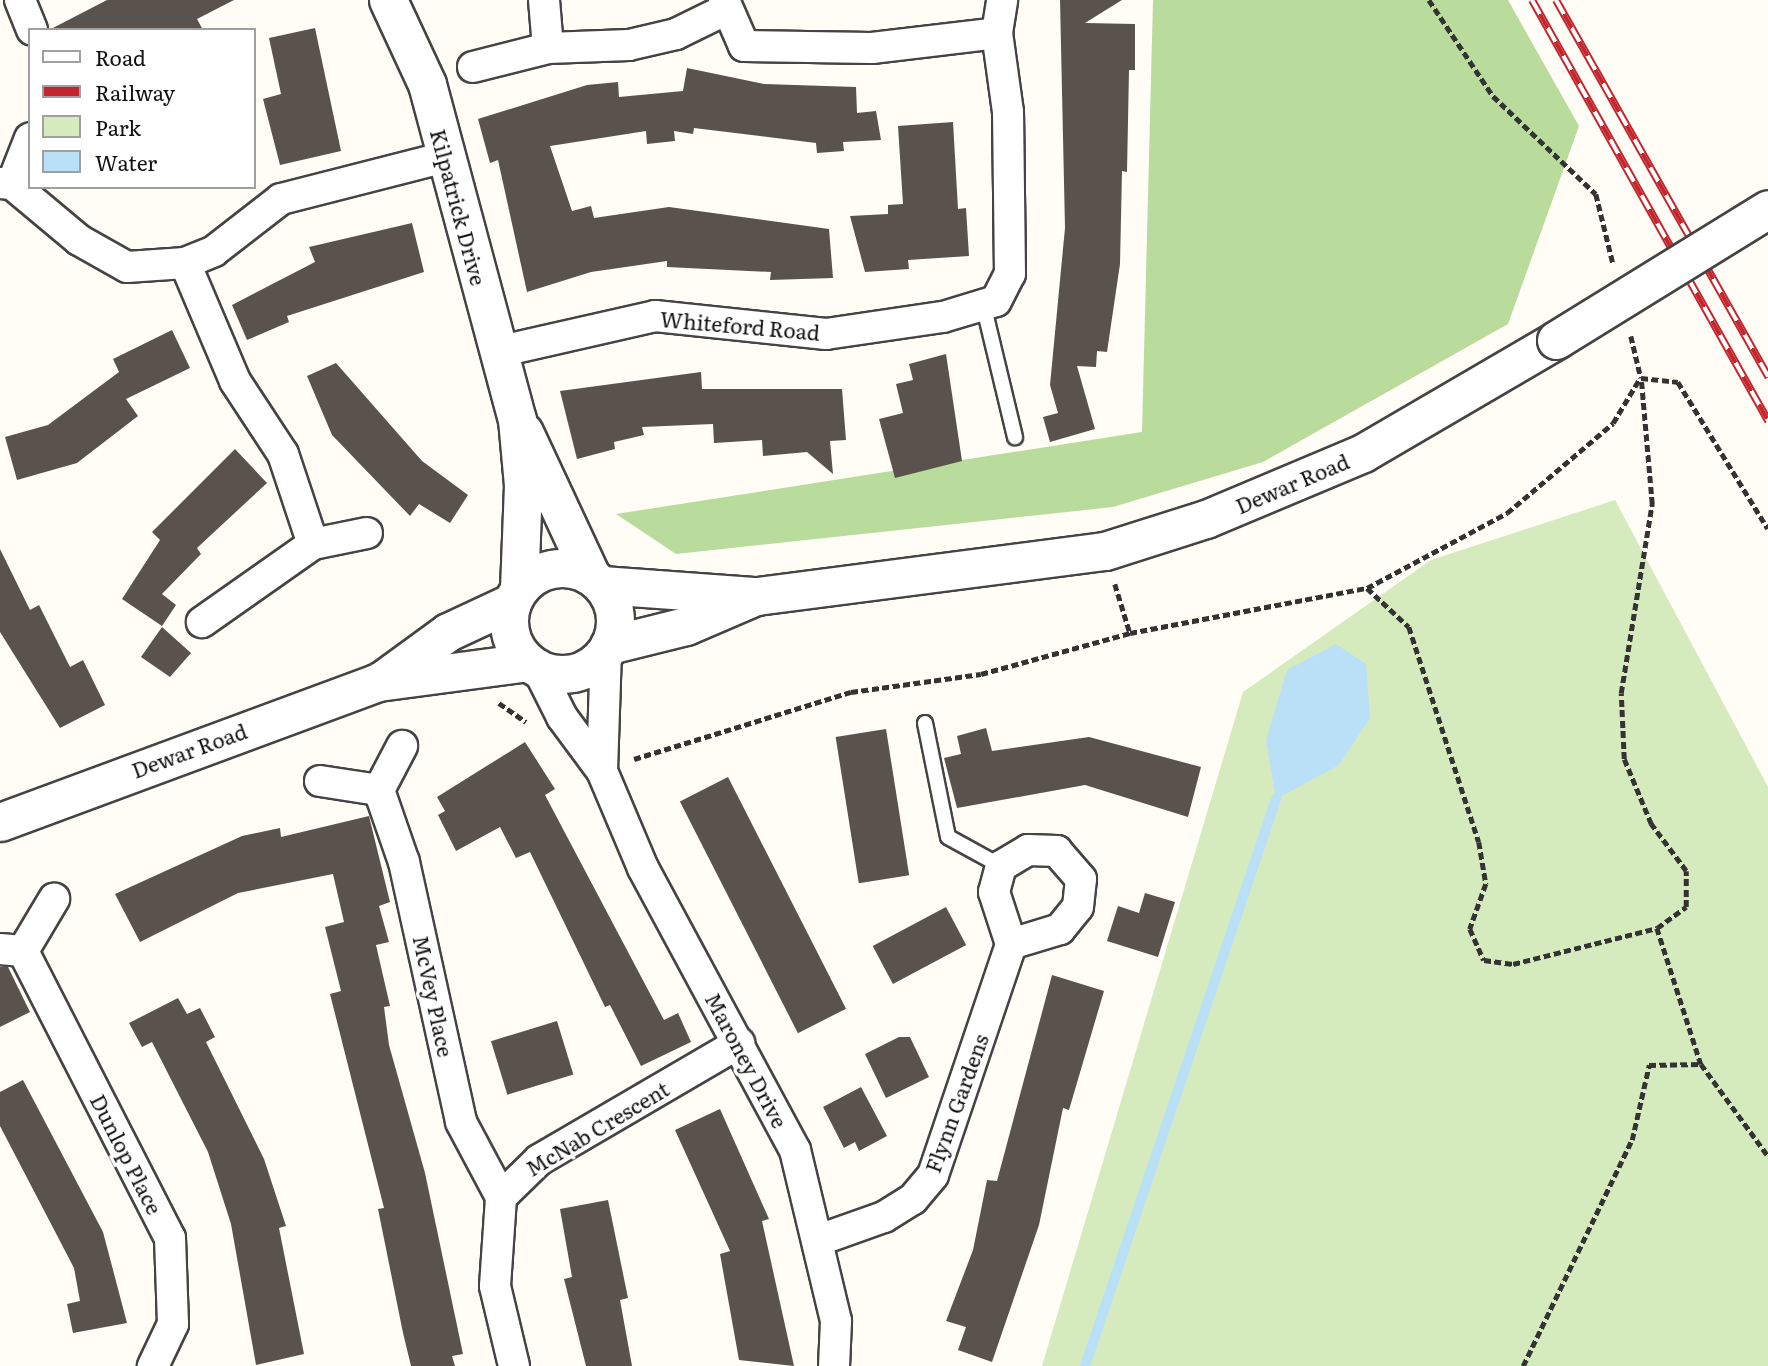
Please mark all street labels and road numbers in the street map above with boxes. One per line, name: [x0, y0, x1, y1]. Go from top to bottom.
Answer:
street label: Kilpatrick Drive: [426, 126, 492, 288]
street label: Whiteford Road: [659, 305, 821, 345]
street label: Dewar Road: [1231, 448, 1353, 518]
street label: Dewar Road: [128, 718, 250, 782]
street label: McVey Place: [409, 933, 459, 1059]
street label: Maroney Drive: [701, 988, 793, 1132]
street label: Flynn Gardens: [919, 1030, 993, 1176]
street label: McNab Crescent: [521, 1075, 673, 1181]
street label: Dunlop Place: [86, 1090, 168, 1218]

